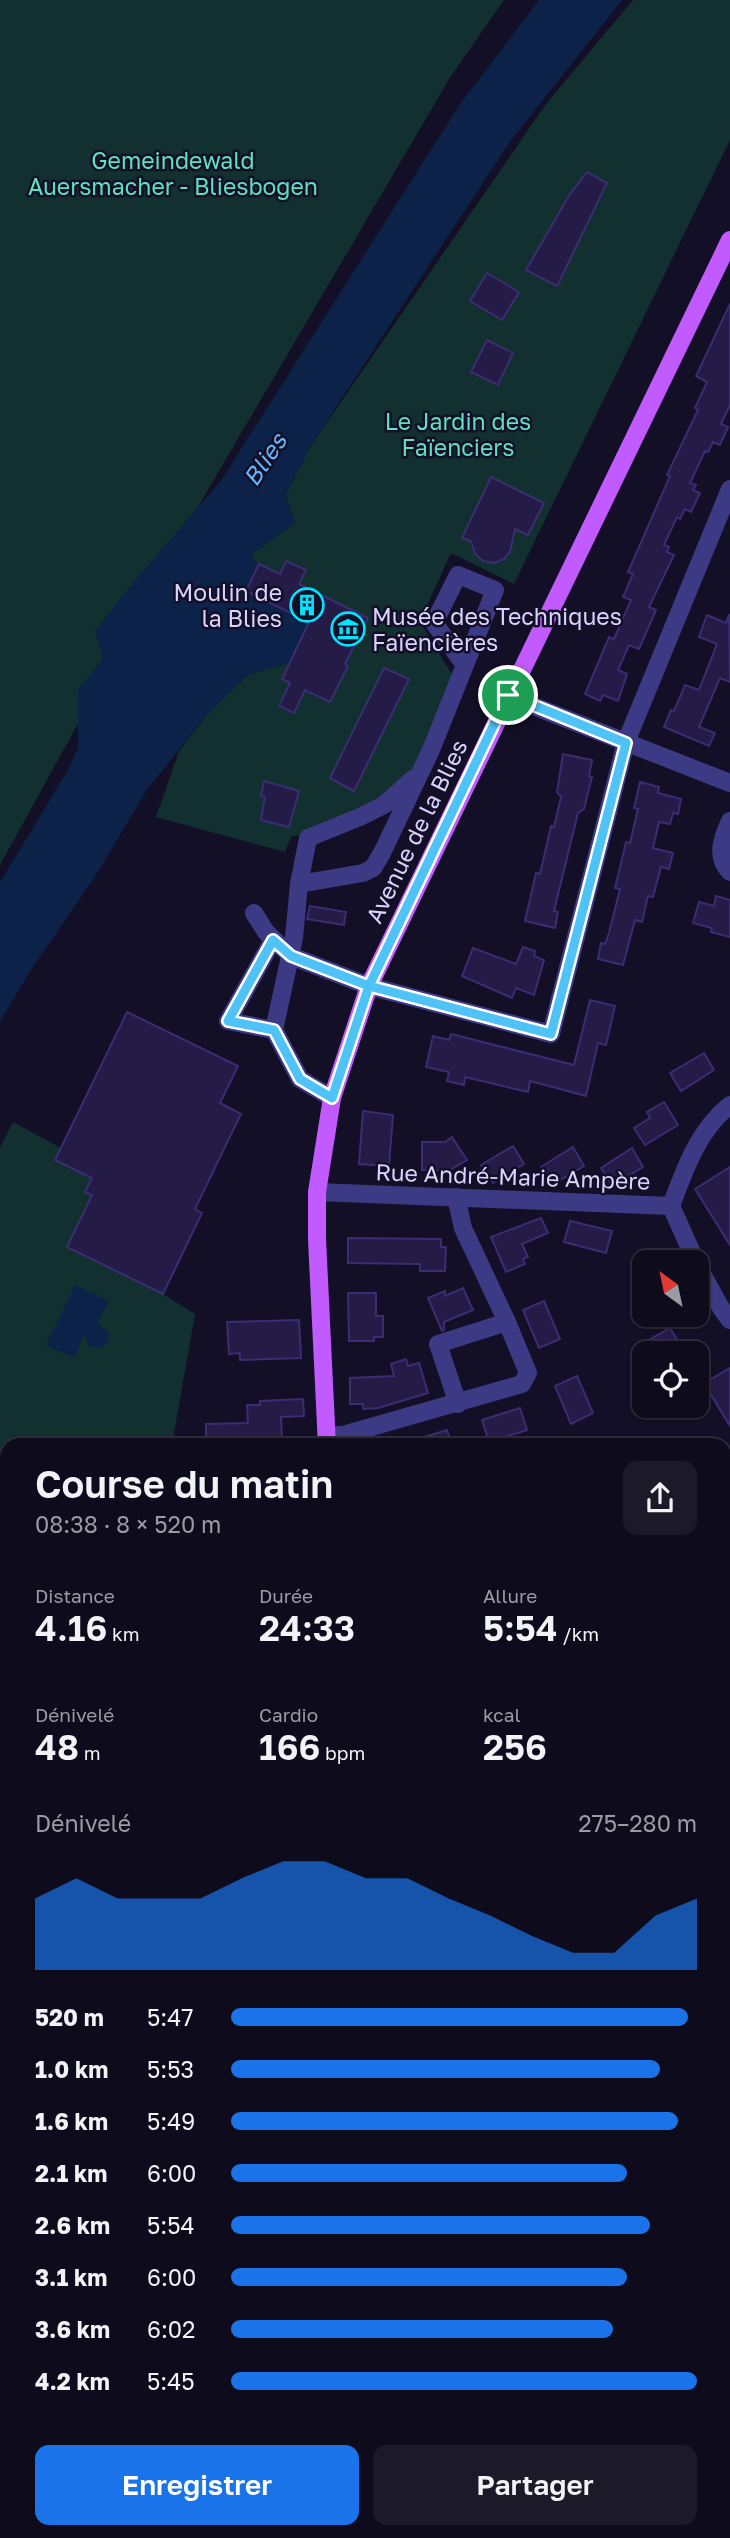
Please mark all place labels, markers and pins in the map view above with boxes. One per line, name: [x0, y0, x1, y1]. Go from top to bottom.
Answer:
place label: Moulin de la Blies: [174, 578, 282, 632]
building icon: Moulin de la Blies: [288, 586, 326, 624]
place label: Musée des Techniques Faïencières: [372, 602, 622, 656]
museum icon: Musée des Techniques Faïencières: [329, 610, 367, 648]
pin: [478, 665, 538, 725]

